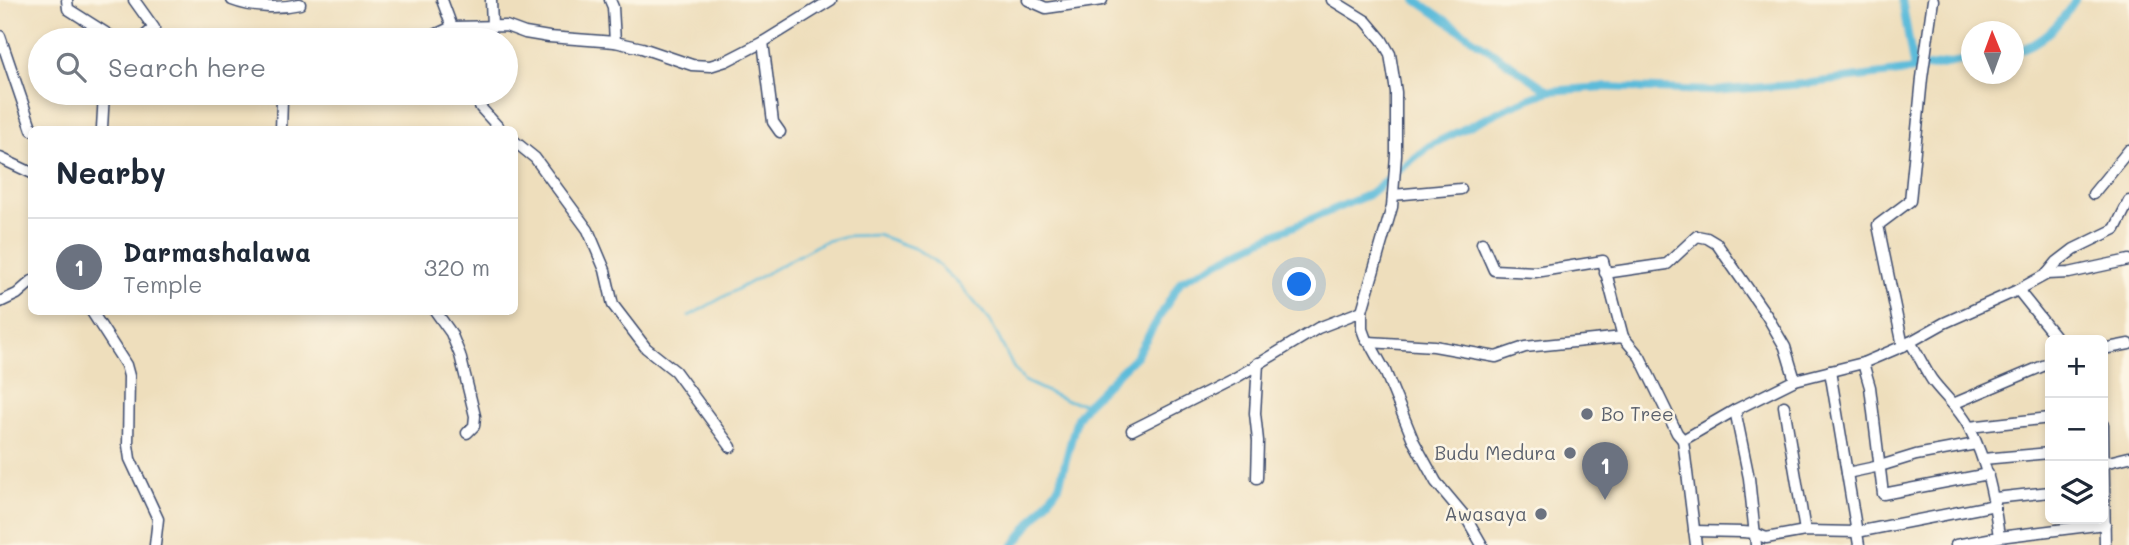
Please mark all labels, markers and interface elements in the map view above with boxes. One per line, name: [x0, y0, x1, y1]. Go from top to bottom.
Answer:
north arrow: [1961, 21, 2024, 84]
search box: [28, 28, 518, 105]
icon: search: [52, 48, 90, 86]
text: Search here: [108, 50, 266, 84]
text: Nearby: [56, 152, 166, 192]
text: Darmashalawa: [123, 235, 311, 269]
text: 1: [74, 252, 84, 282]
text: 320 m: [424, 252, 490, 282]
your location: [1282, 267, 1316, 301]
text: Temple: [123, 269, 203, 299]
map controls: [2045, 335, 2108, 524]
button: +: [2045, 335, 2108, 398]
button: −: [2045, 398, 2108, 461]
place label: Bo Tree: [1601, 401, 1674, 426]
marker: Bo Tree: [1579, 406, 1595, 422]
place label: Budu Medura: [1435, 440, 1556, 465]
pin: 1: [1582, 442, 1628, 500]
marker: Budu Medura: [1562, 445, 1578, 461]
button: layers: [2045, 461, 2108, 524]
place label: Awasaya: [1444, 501, 1527, 526]
marker: Awasaya: [1533, 506, 1549, 522]

